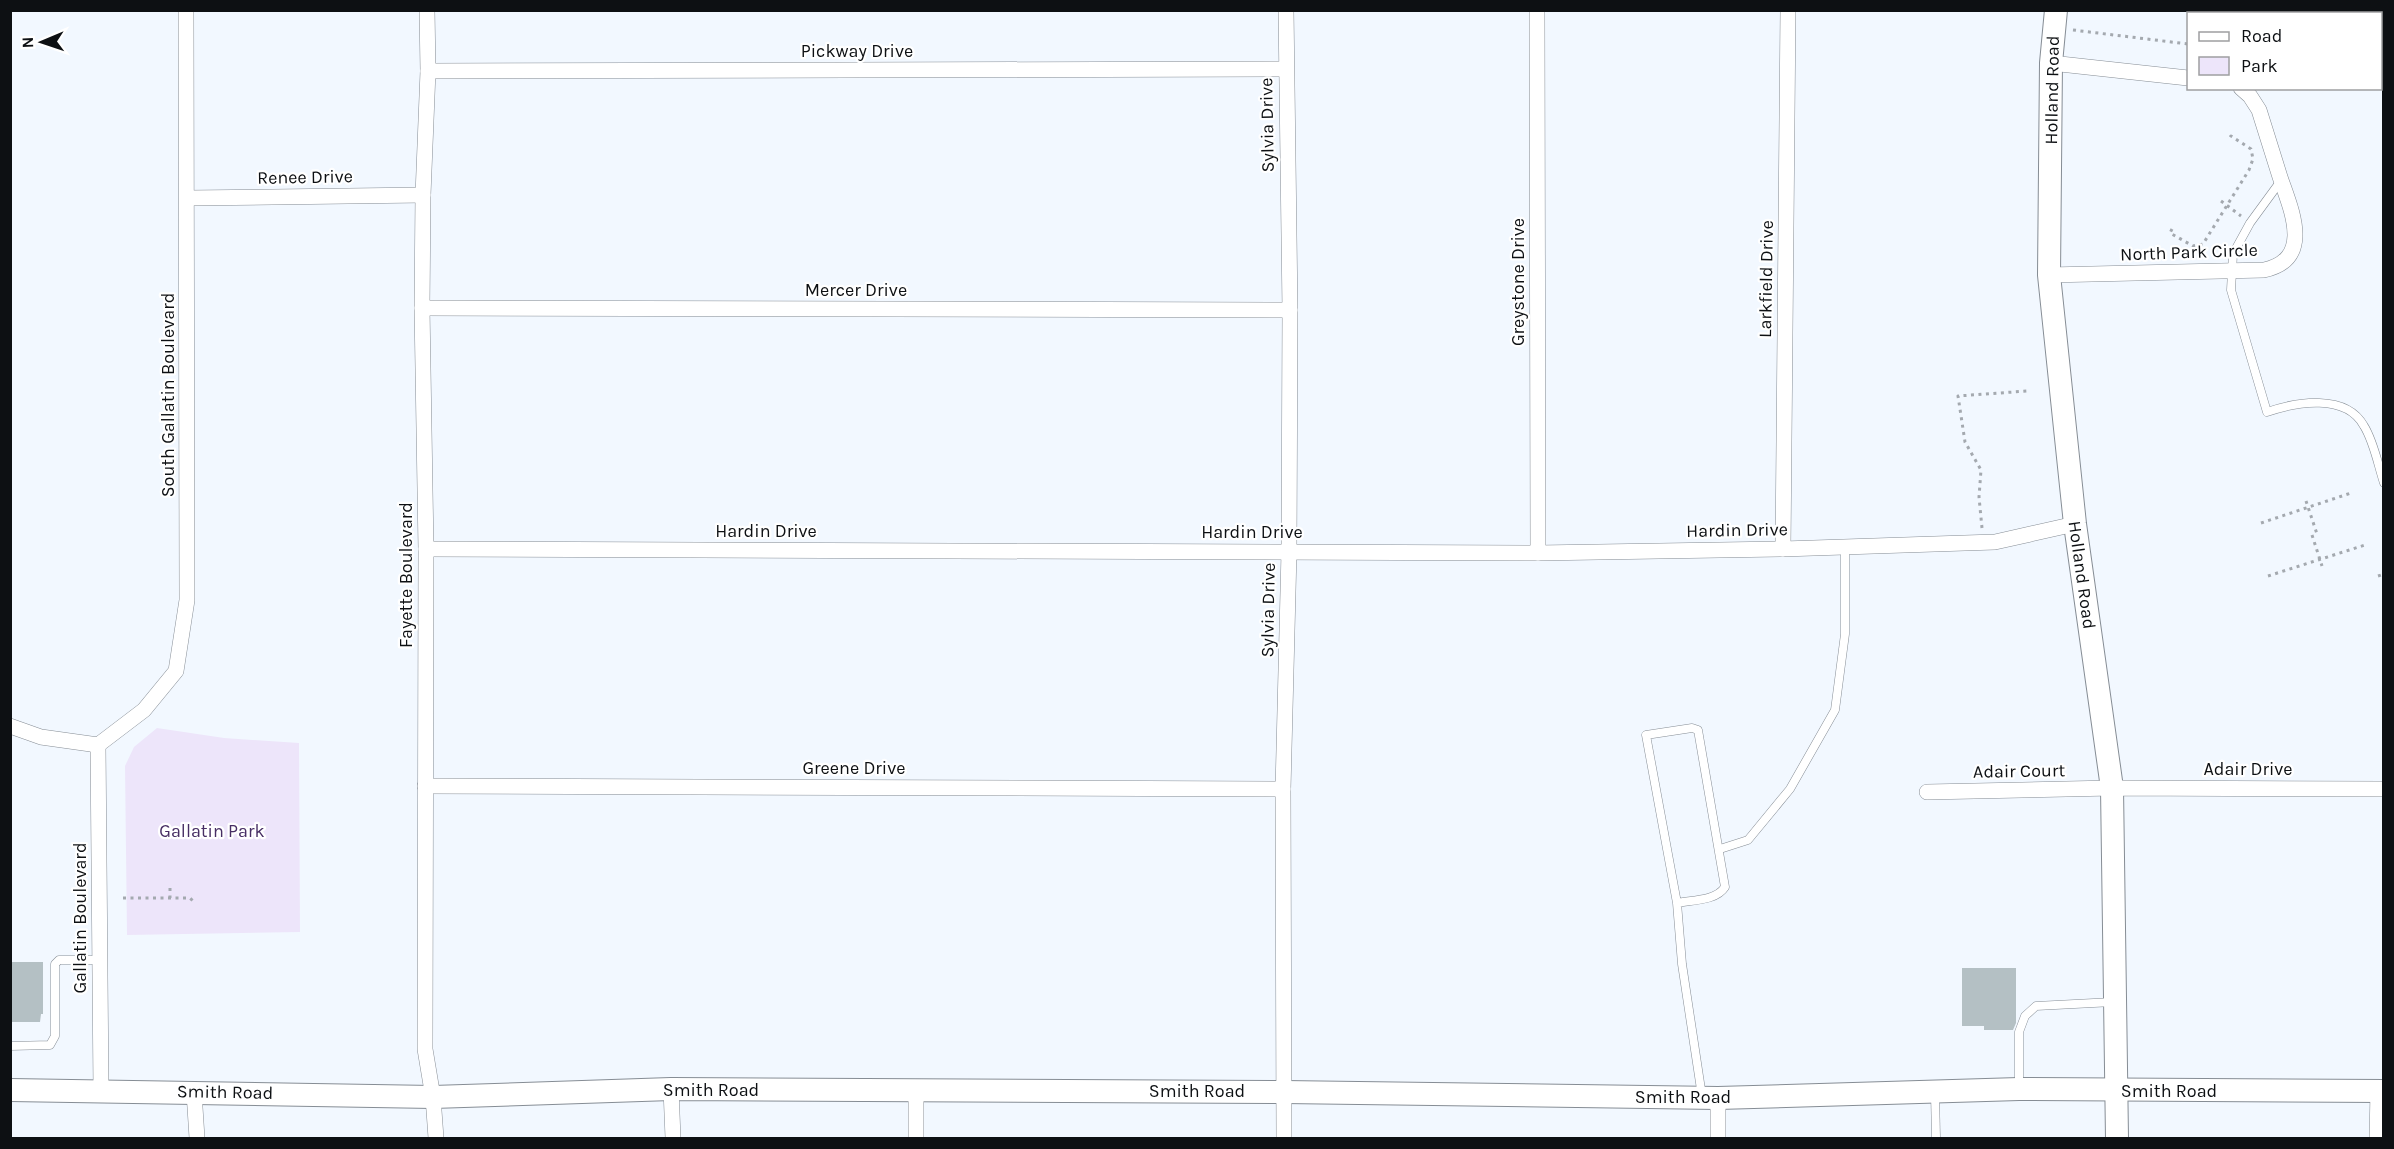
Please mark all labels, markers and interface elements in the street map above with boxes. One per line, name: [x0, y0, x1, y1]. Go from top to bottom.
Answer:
north arrow: [12, 12, 72, 72]
legend: [2187, 12, 2382, 90]
text: Road: [2241, 25, 2282, 47]
street label: Holland Road: [2040, 35, 2064, 145]
text: N: [18, 36, 37, 49]
street label: Pickway Drive: [801, 40, 913, 62]
text: Park: [2241, 55, 2278, 77]
street label: Sylvia Drive: [1255, 77, 1279, 173]
street label: Renee Drive: [257, 165, 353, 189]
street label: Greystone Drive: [1507, 218, 1529, 346]
street label: Larkfield Drive: [1754, 220, 1778, 338]
street label: North Park Circle: [2120, 239, 2258, 265]
street label: Mercer Drive: [805, 279, 907, 301]
street label: South Gallatin Boulevard: [157, 293, 179, 497]
street label: Fayette Boulevard: [395, 502, 417, 648]
street label: Hardin Drive: [1686, 518, 1788, 542]
street label: Holland Road: [2064, 519, 2100, 631]
street label: Hardin Drive: [715, 520, 817, 542]
street label: Hardin Drive: [1201, 521, 1303, 543]
street label: Sylvia Drive: [1256, 562, 1280, 658]
street label: Greene Drive: [802, 757, 906, 779]
street label: Adair Drive: [2203, 758, 2293, 780]
street label: Adair Court: [1973, 759, 2065, 783]
park label: Gallatin Park: [159, 820, 265, 842]
street label: Gallatin Boulevard: [69, 842, 91, 994]
street label: Smith Road: [663, 1079, 759, 1101]
street label: Smith Road: [177, 1080, 273, 1104]
street label: Smith Road: [1149, 1080, 1245, 1102]
street label: Smith Road: [2121, 1080, 2217, 1102]
street label: Smith Road: [1635, 1086, 1731, 1108]

